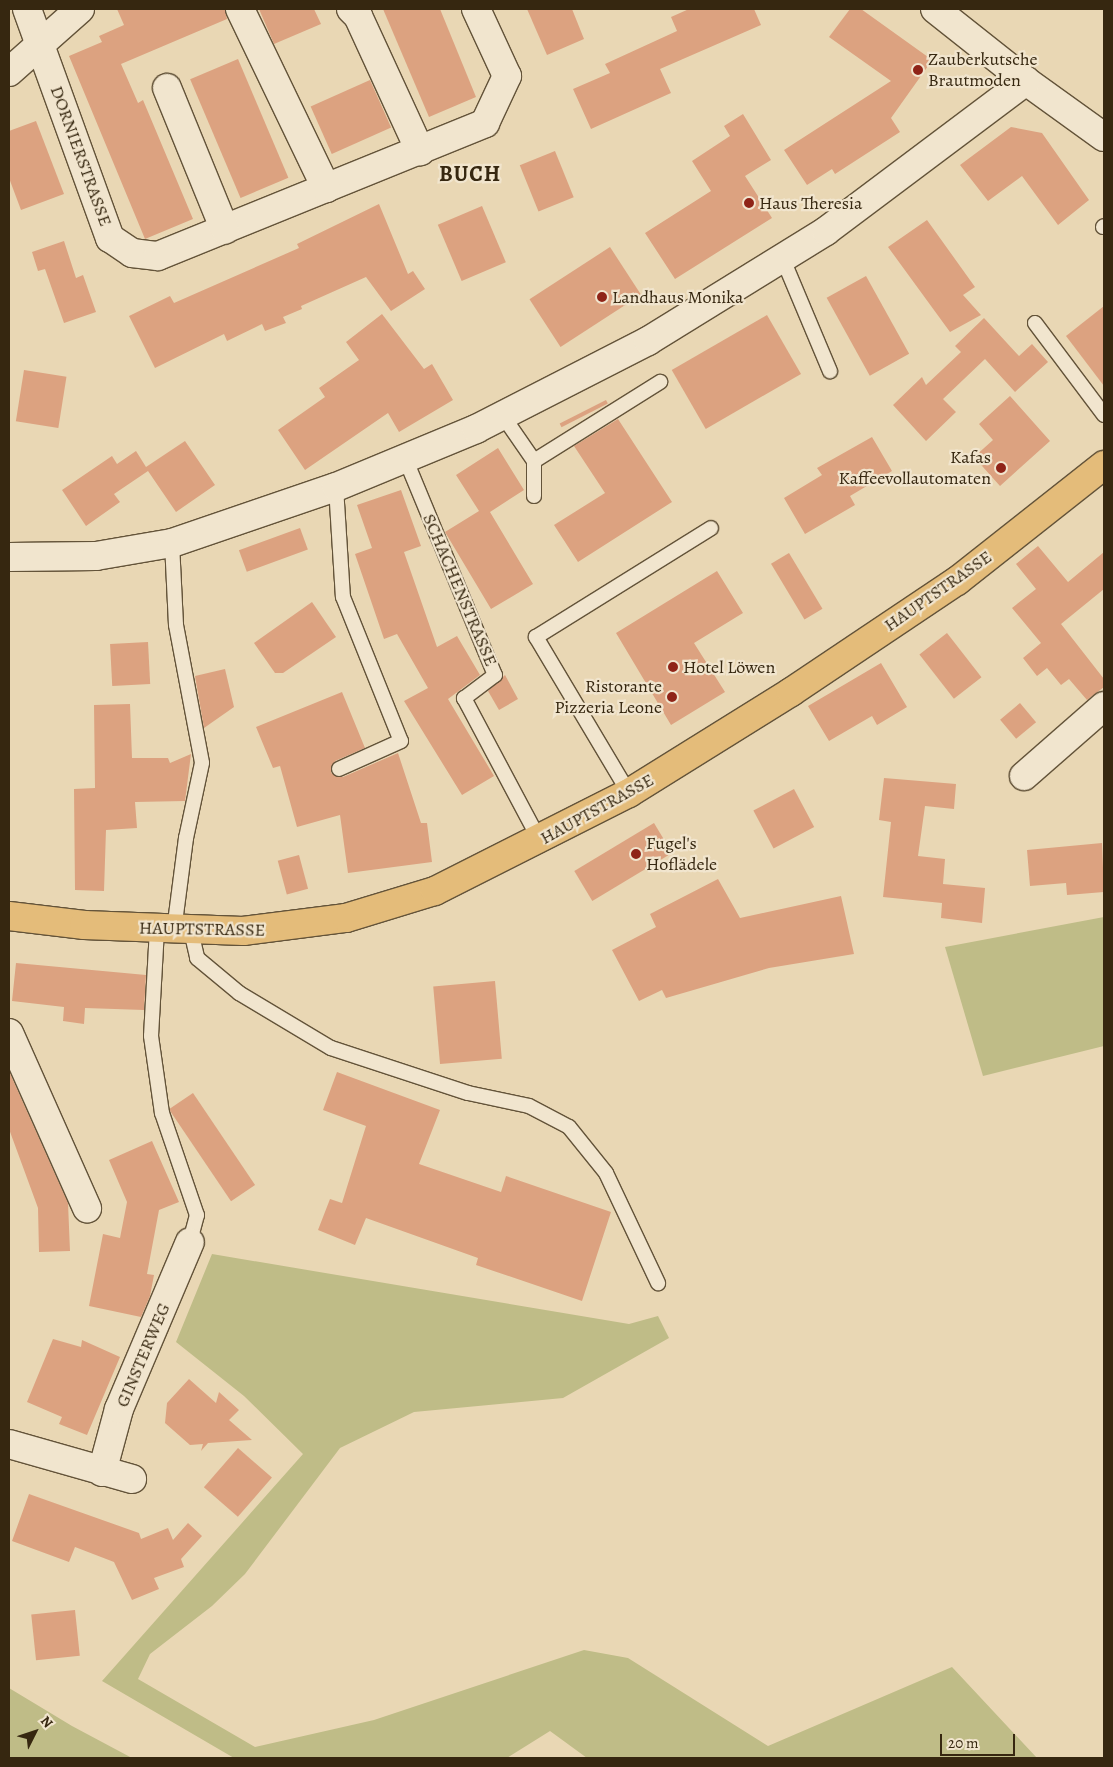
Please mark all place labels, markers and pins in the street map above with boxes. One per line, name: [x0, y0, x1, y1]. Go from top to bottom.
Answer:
place label: Zauberkutsche Brautmoden: [928, 49, 1038, 92]
marker: Zauberkutsche Brautmoden: [912, 64, 924, 76]
place label: Haus Theresia: [759, 192, 862, 214]
marker: Haus Theresia: [743, 197, 755, 209]
place label: Landhaus Monika: [612, 286, 743, 308]
marker: Landhaus Monika: [596, 291, 608, 303]
place label: Kafas Kaffeevollautomaten: [839, 447, 991, 489]
marker: Kafas Kaffeevollautomaten: [995, 462, 1007, 474]
place label: Hotel Löwen: [683, 656, 775, 678]
marker: Hotel Löwen: [667, 661, 679, 673]
place label: Ristorante Pizzeria Leone: [555, 676, 662, 719]
marker: Ristorante Pizzeria Leone: [666, 691, 678, 703]
place label: Fugel's Hoflädele: [646, 833, 717, 876]
marker: Fugel's Hoflädele: [630, 848, 642, 860]

